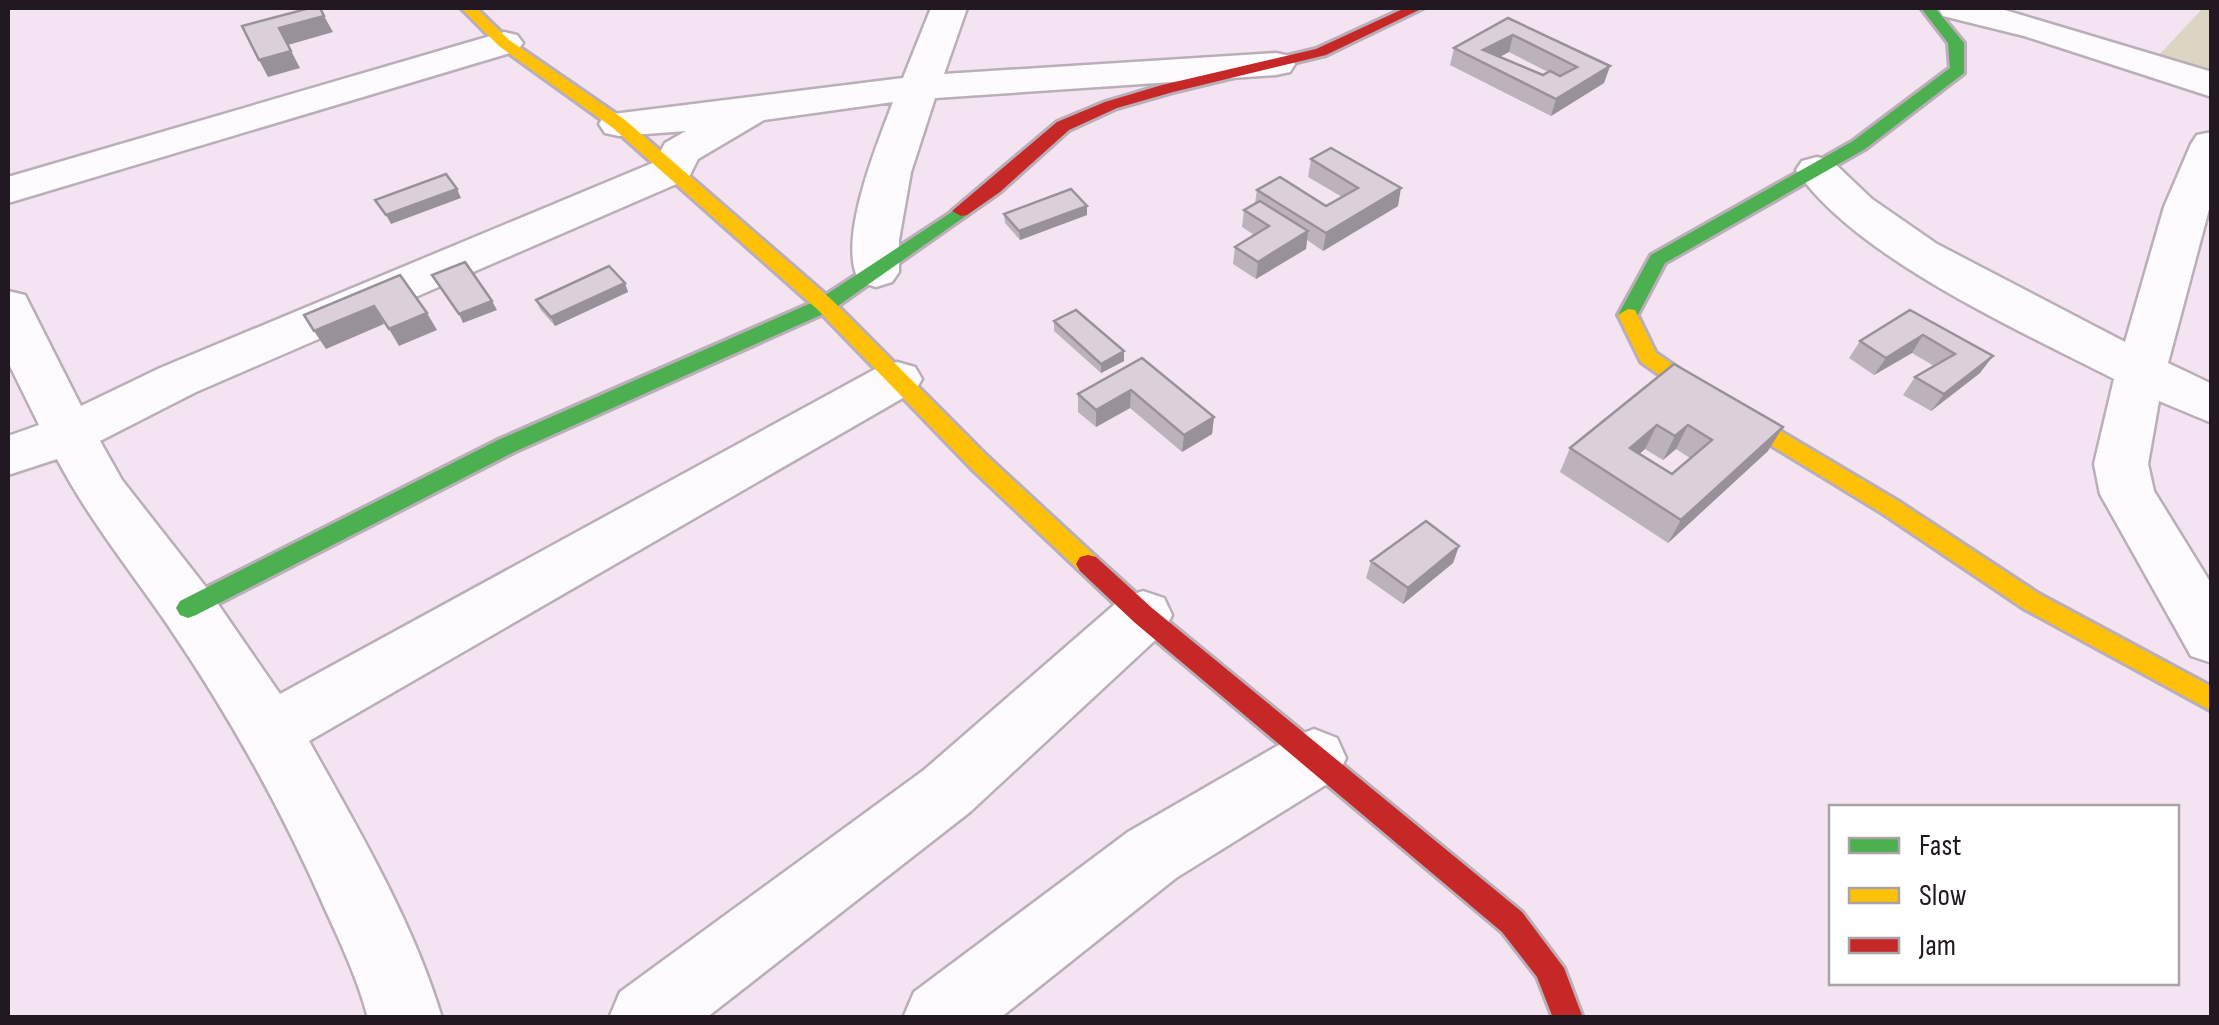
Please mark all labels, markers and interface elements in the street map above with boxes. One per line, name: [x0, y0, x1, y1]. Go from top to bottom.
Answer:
legend: [1829, 805, 2179, 985]
text: Fast: [1919, 828, 1961, 864]
text: Slow: [1919, 878, 1967, 914]
text: Jam: [1918, 928, 1956, 964]

